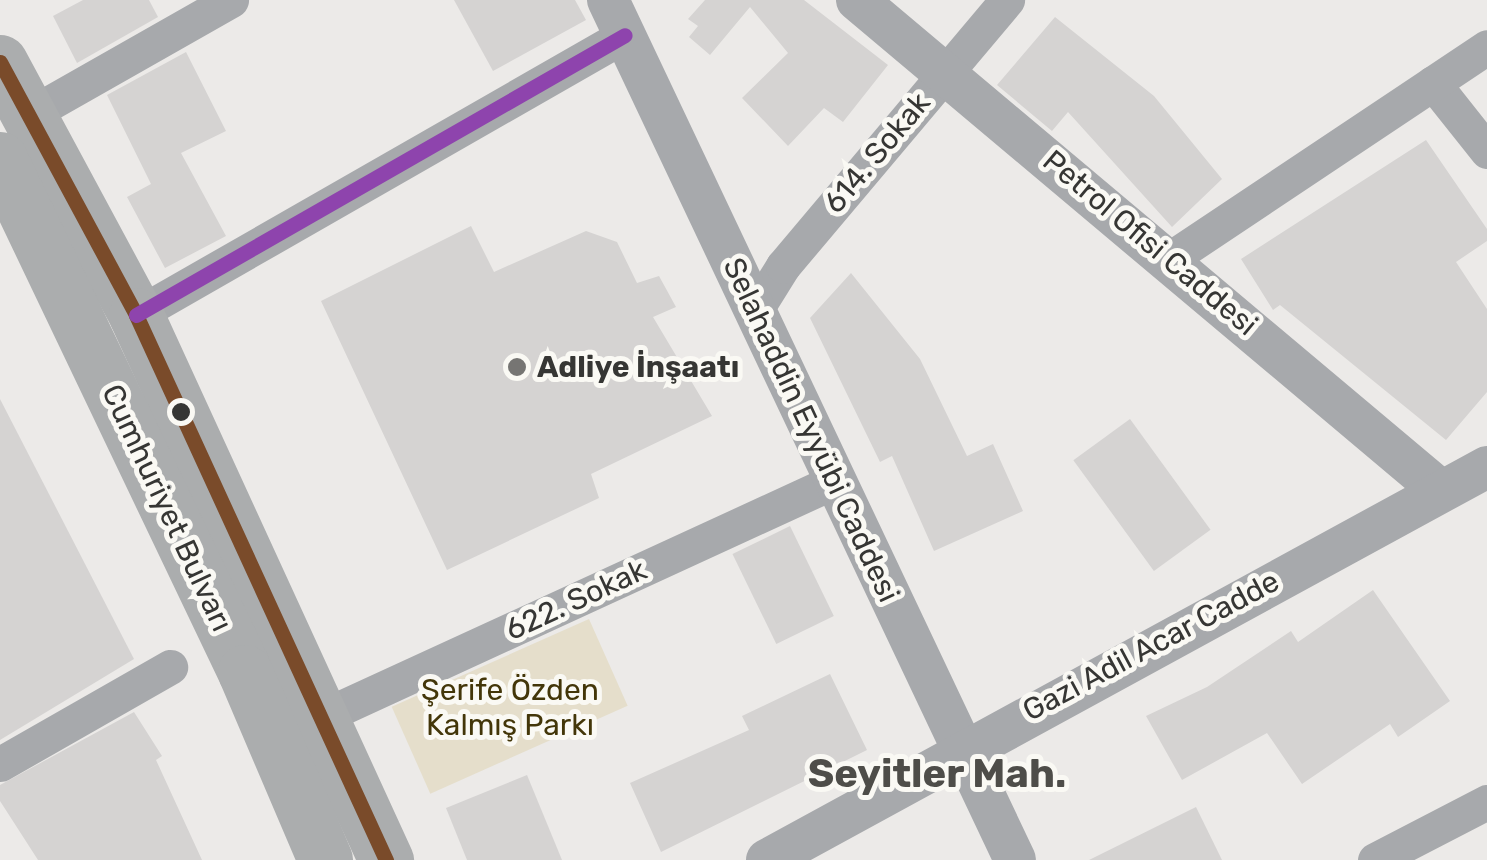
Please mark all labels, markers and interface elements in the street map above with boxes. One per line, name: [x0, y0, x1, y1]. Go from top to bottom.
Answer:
street label: 614. Sokak: [816, 85, 938, 221]
street label: Petrol Ofisi Caddesi: [1035, 143, 1265, 343]
street label: Selahaddin Eyyübi Caddesi: [715, 252, 907, 608]
place label: Adliye İnşaatı: [537, 349, 739, 385]
marker: Adliye İnşaatı: [506, 356, 528, 378]
street label: Cumhuriyet Bulvarı: [94, 379, 240, 637]
unlabelled marker: [171, 402, 191, 422]
street label: 622. Sokak: [500, 552, 652, 648]
street label: Gazi Adil Acar Cadde: [1016, 563, 1286, 729]
park label: Şerife Özden Kalmış Parkı: [421, 672, 599, 742]
district label: Seyitler Mah.: [807, 750, 1067, 798]

